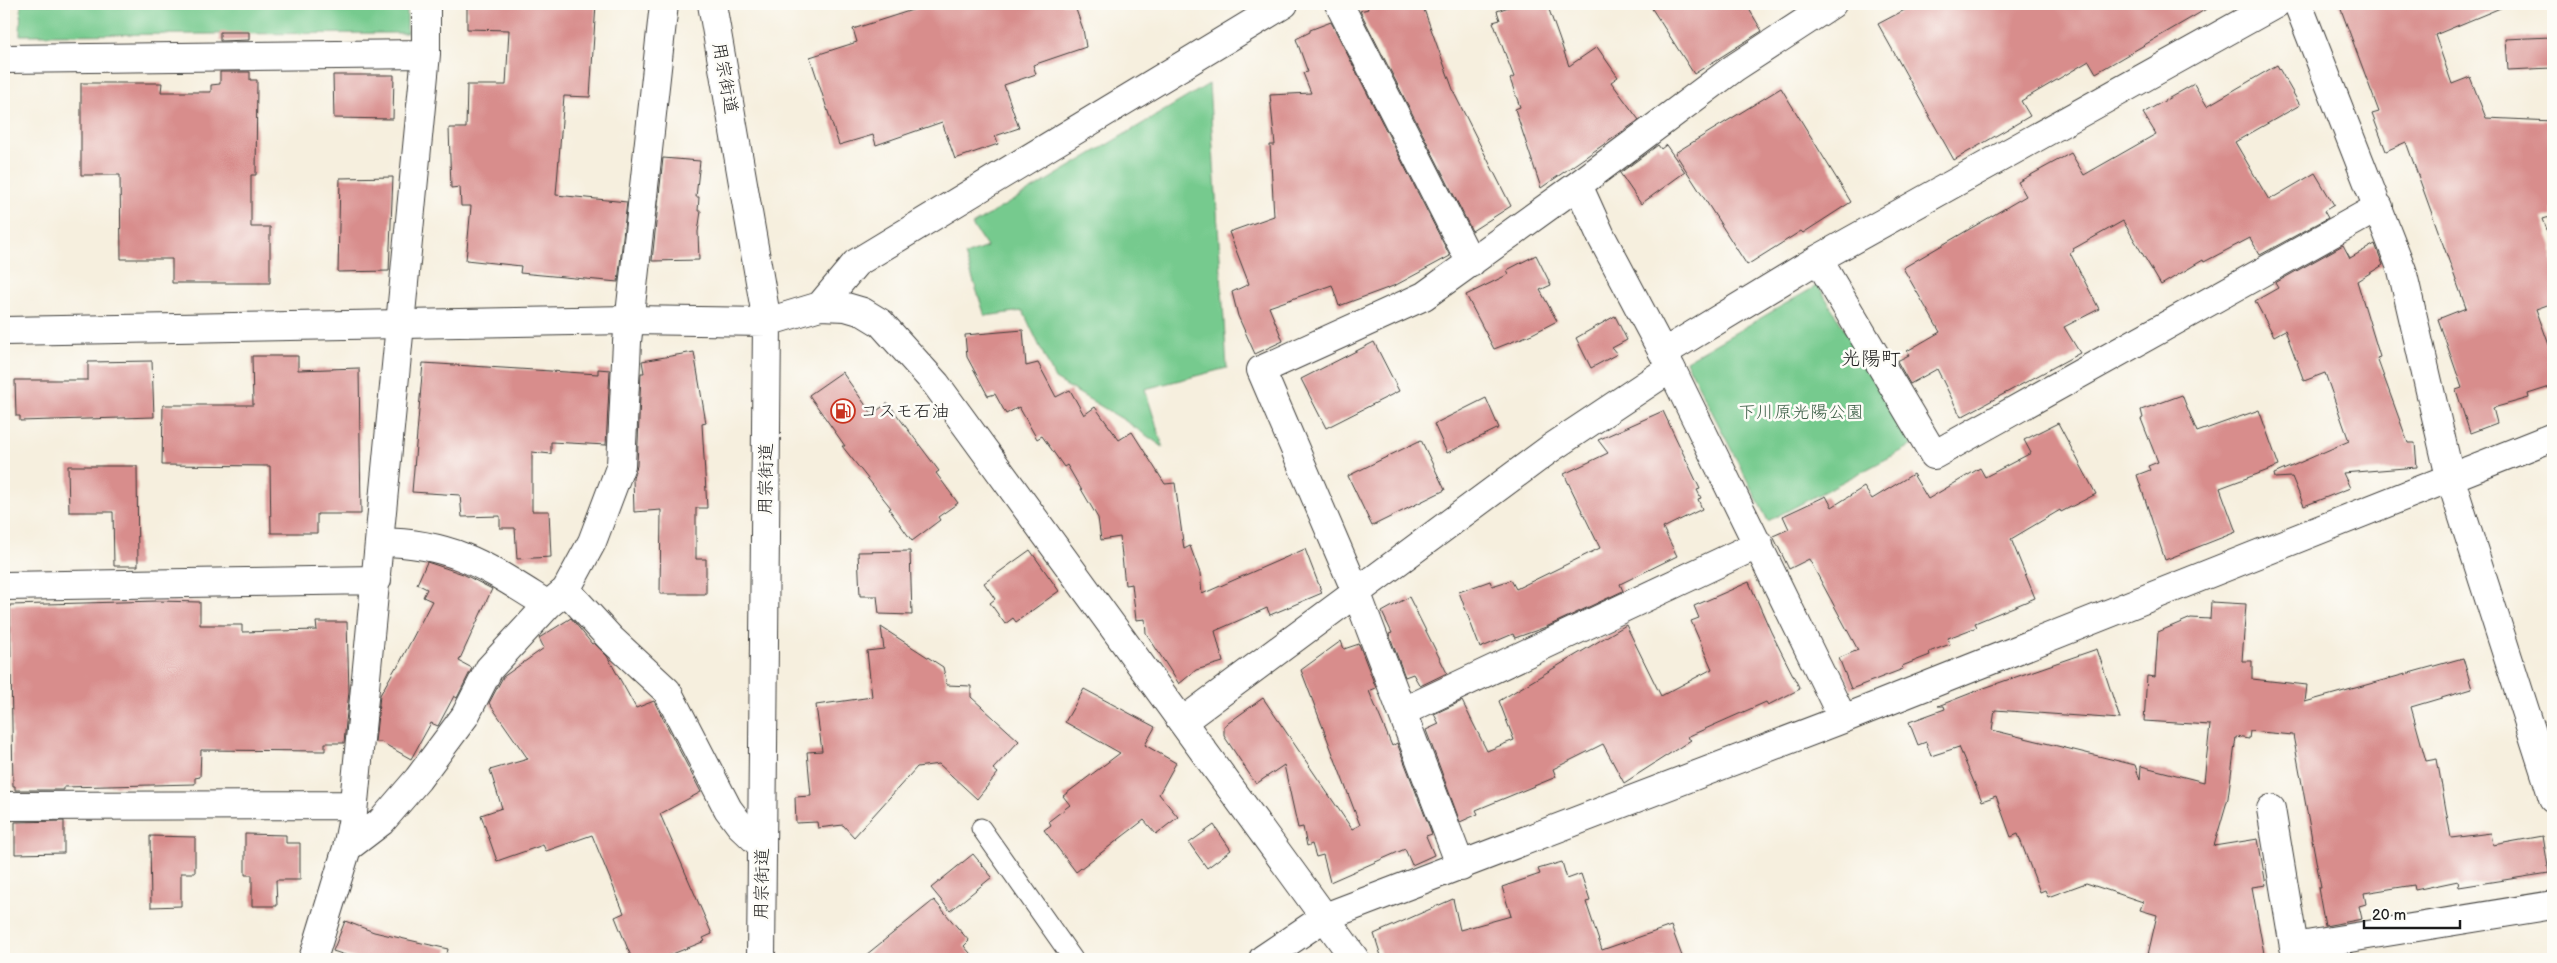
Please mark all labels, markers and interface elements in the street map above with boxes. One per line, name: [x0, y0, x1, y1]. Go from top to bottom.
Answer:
street label: 用宗街道: [708, 41, 742, 115]
district label: 光陽町: [1841, 347, 1901, 371]
fuel station icon: コスモ石油: [830, 398, 856, 424]
place label: コスモ石油: [860, 401, 949, 422]
park label: 下川原光陽公園: [1738, 402, 1864, 423]
street label: 用宗街道: [755, 443, 777, 515]
street label: 用宗街道: [751, 848, 773, 920]
scale bar: [2364, 898, 2461, 930]
text: 20 m: [2372, 906, 2406, 925]

